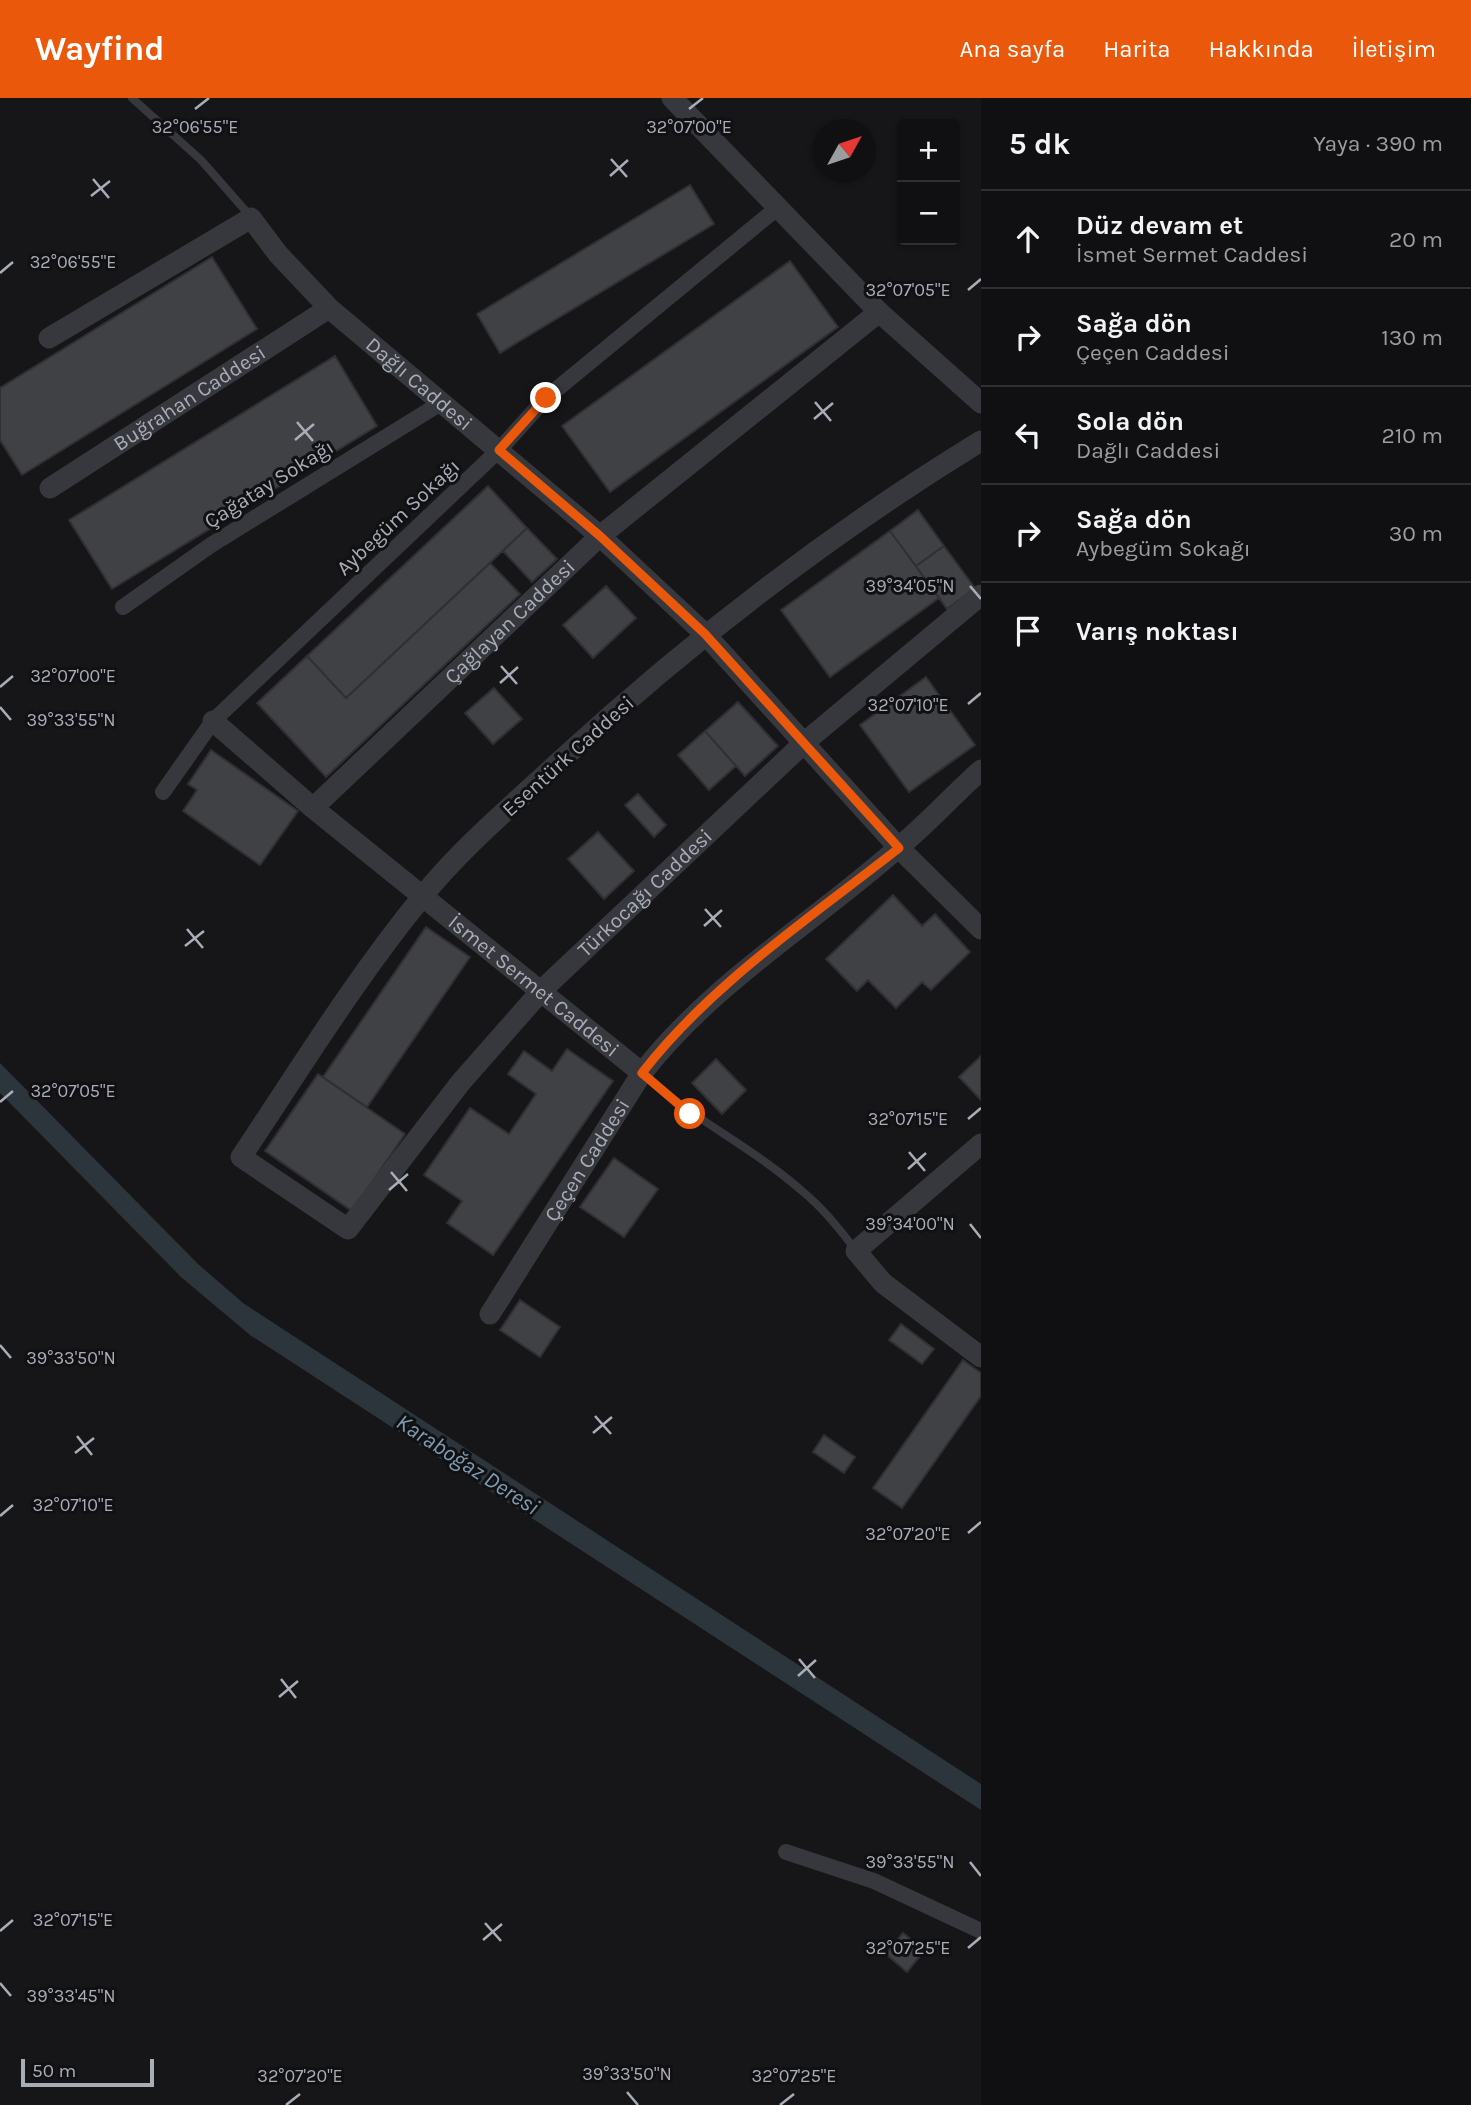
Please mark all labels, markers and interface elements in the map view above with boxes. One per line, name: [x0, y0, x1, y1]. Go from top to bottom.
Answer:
text: Wayfind: [35, 30, 165, 68]
text: Ana sayfa: [960, 35, 1065, 63]
text: Harita: [1103, 35, 1170, 63]
text: Hakkında: [1208, 35, 1314, 63]
text: İletişim: [1352, 35, 1436, 63]
text: 32°06'55"E: [152, 116, 238, 138]
text: 32°07'00"E: [646, 116, 732, 138]
north arrow: [813, 119, 876, 182]
map controls: [897, 119, 960, 245]
button: +: [897, 119, 960, 182]
text: 5 dk: [1009, 126, 1070, 162]
text: Yaya · 390 m: [1313, 130, 1443, 157]
button: −: [897, 182, 960, 245]
text: Düz devam et: [1076, 210, 1243, 241]
icon: ahead: [1009, 220, 1047, 258]
text: 20 m: [1389, 226, 1443, 253]
text: İsmet Sermet Caddesi: [1076, 241, 1308, 268]
text: 32°06'55"E: [30, 251, 116, 273]
text: 32°07'05"E: [865, 279, 951, 301]
text: Sağa dön: [1076, 308, 1192, 339]
icon: right: [1009, 318, 1047, 356]
text: 130 m: [1381, 324, 1443, 351]
street label: Dağlı Caddesi: [361, 332, 477, 435]
text: Çeçen Caddesi: [1076, 339, 1230, 366]
street label: Buğrahan Caddesi: [109, 340, 270, 456]
route end: [530, 382, 561, 413]
text: Sola dön: [1076, 406, 1184, 437]
icon: left: [1009, 416, 1047, 454]
text: 210 m: [1381, 422, 1443, 449]
street label: Çağatay Sokağı: [200, 435, 338, 533]
text: Dağlı Caddesi: [1076, 437, 1220, 464]
street label: Aybegüm Sokağı: [332, 454, 464, 580]
text: Sağa dön: [1076, 504, 1192, 535]
icon: right: [1009, 514, 1047, 552]
text: 30 m: [1389, 520, 1443, 547]
text: Aybegüm Sokağı: [1076, 535, 1251, 562]
street label: Çağlayan Caddesi: [440, 554, 580, 689]
text: 39°34'05"N: [866, 575, 954, 597]
icon: arrive: [1009, 612, 1047, 650]
text: Varış noktası: [1076, 616, 1239, 647]
text: 32°07'00"E: [30, 665, 116, 687]
street label: Esentürk Caddesi: [497, 691, 639, 821]
text: 32°07'10"E: [868, 694, 949, 716]
text: 39°33'55"N: [26, 709, 116, 731]
street label: Türkocağı Caddesi: [573, 824, 717, 962]
street label: İsmet Sermet Caddesi: [444, 910, 624, 1062]
text: 32°07'05"E: [30, 1080, 116, 1102]
street label: Çeçen Caddesi: [539, 1094, 635, 1226]
route start: [674, 1098, 705, 1129]
text: 32°07'15"E: [868, 1108, 948, 1130]
text: 39°34'00"N: [865, 1213, 955, 1235]
text: 39°33'50"N: [26, 1347, 116, 1369]
water label: Karaboğaz Deresi: [391, 1408, 544, 1521]
text: 32°07'10"E: [33, 1494, 114, 1516]
text: 32°07'20"E: [865, 1523, 951, 1545]
text: 39°33'55"N: [865, 1851, 955, 1873]
text: 32°07'15"E: [33, 1909, 113, 1931]
text: 32°07'25"E: [866, 1937, 950, 1959]
text: 39°33'45"N: [27, 1985, 115, 2007]
scale bar: [21, 2056, 154, 2088]
text: 50 m: [32, 2060, 76, 2082]
text: 39°33'50"N: [582, 2063, 672, 2085]
text: 32°07'20"E: [257, 2065, 343, 2087]
text: 32°07'25"E: [752, 2065, 836, 2087]

